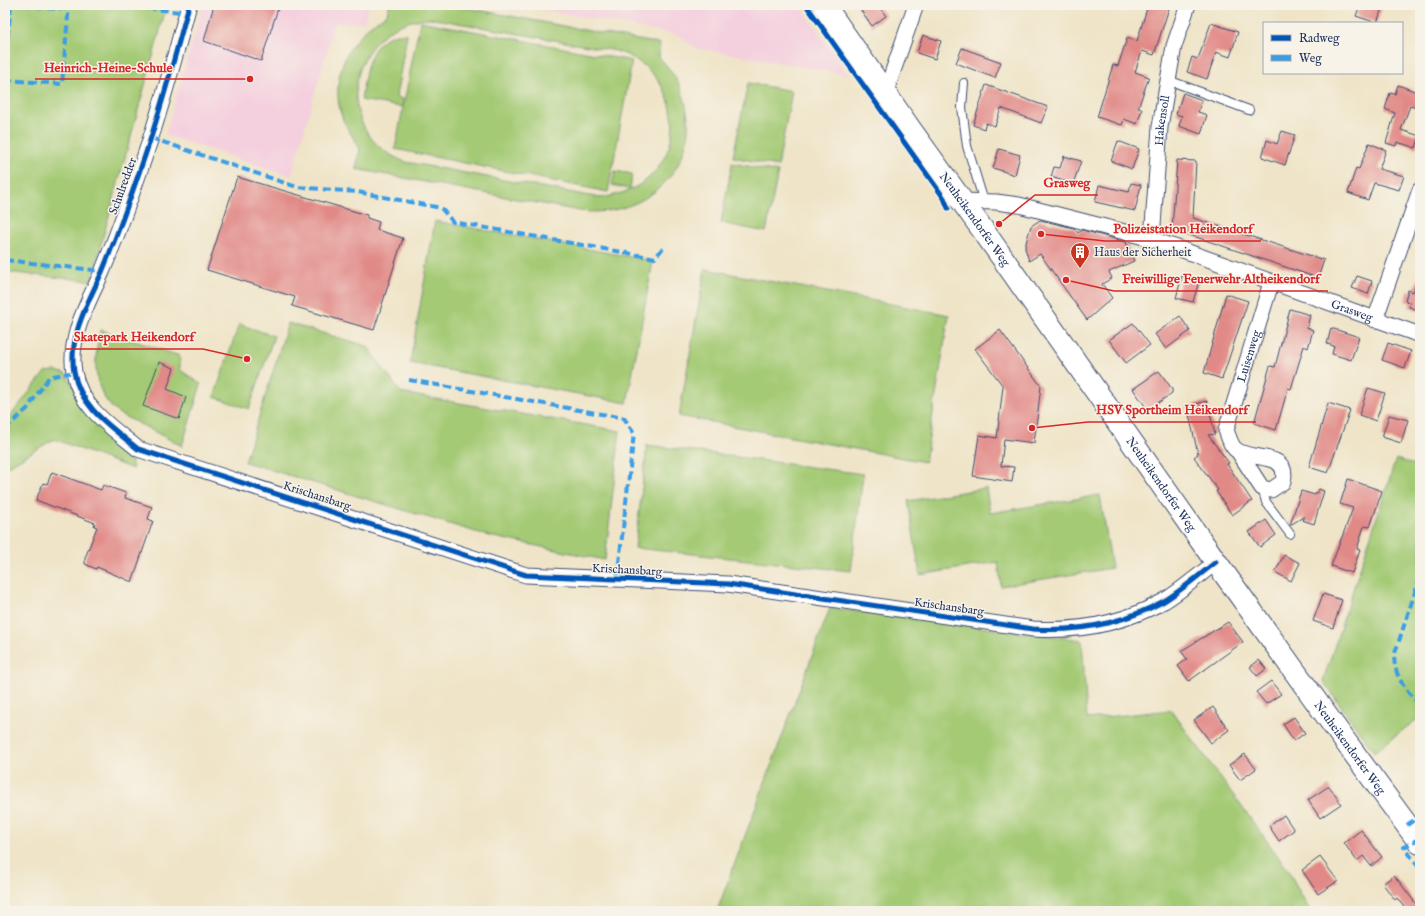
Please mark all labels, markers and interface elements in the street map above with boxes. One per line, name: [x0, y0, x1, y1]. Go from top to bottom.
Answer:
legend: [1263, 22, 1403, 74]
text: Radweg: [1299, 31, 1340, 46]
text: Weg: [1299, 51, 1322, 66]
callout: Heinrich-Heine-Schule: [35, 54, 180, 79]
text: Heinrich-Heine-Schule: [44, 60, 172, 77]
street label: Hakensoll: [1151, 93, 1173, 146]
street label: Schulredder: [106, 155, 140, 217]
street label: Neuheikendorfer Weg: [936, 169, 1014, 270]
callout: Grasweg: [1035, 170, 1098, 195]
text: Grasweg: [1044, 175, 1091, 192]
callout: Polizeistation Heikendorf: [1105, 216, 1261, 241]
text: Polizeistation Heikendorf: [1113, 221, 1255, 238]
building icon: Haus der Sicherheit: [1069, 241, 1091, 269]
place label: Haus der Sicherheit: [1094, 245, 1191, 260]
callout: Freiwillige Feuerwehr Altheikendorf: [1114, 266, 1328, 291]
text: Freiwillige Feuerwehr Altheikendorf: [1122, 271, 1322, 288]
street label: Grasweg: [1329, 296, 1375, 325]
callout: Skatepark Heikendorf: [66, 324, 203, 349]
street label: Luisenweg: [1234, 328, 1264, 384]
text: Skatepark Heikendorf: [74, 329, 196, 346]
callout: HSV Sportheim Heikendorf: [1088, 397, 1256, 422]
text: HSV Sportheim Heikendorf: [1096, 402, 1250, 419]
street label: Neuheikendorfer Weg: [1123, 434, 1200, 535]
street label: Krischansbarg: [281, 478, 353, 514]
street label: Krischansbarg: [591, 561, 663, 579]
street label: Krischansbarg: [913, 595, 985, 619]
street label: Neuheikendorfer Weg: [1311, 698, 1389, 798]

